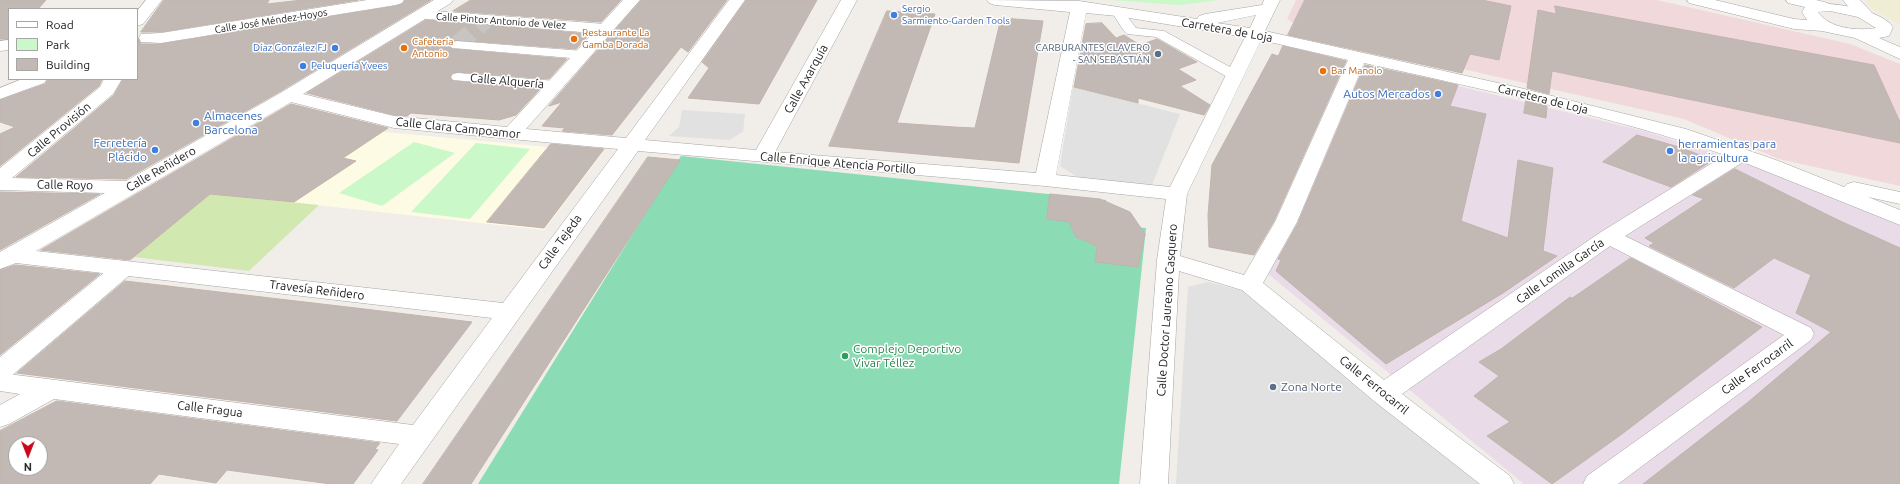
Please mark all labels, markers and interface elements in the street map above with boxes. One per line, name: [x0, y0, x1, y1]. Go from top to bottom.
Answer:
place label: Sergio Sarmiento-Garden Tools: [902, 3, 1010, 26]
street label: Calle José Méndez-Hoyos: [214, 6, 328, 36]
legend: [8, 8, 138, 80]
street label: Calle Pintor Antonio de Velez: [436, 10, 566, 32]
marker: Sergio Sarmiento-Garden Tools: [889, 10, 899, 20]
street label: Carretera de Loja: [1180, 15, 1274, 45]
text: Road: [46, 18, 74, 31]
place label: Restaurante La Gamba Dorada: [582, 27, 649, 50]
marker: Restaurante La Gamba Dorada: [569, 34, 579, 44]
place label: Cafetería Antonio: [412, 36, 453, 60]
text: Park: [46, 38, 70, 51]
place label: Díaz González FJ: [253, 42, 327, 54]
street label: Calle Axarquía: [781, 42, 831, 116]
place label: CARBURANTES CLAVERO - SAN SEBASTIÁN: [1035, 42, 1150, 66]
marker: Díaz González FJ: [330, 43, 340, 53]
marker: Cafetería Antonio: [399, 43, 409, 53]
marker: CARBURANTES CLAVERO - SAN SEBASTIÁN: [1153, 49, 1163, 59]
text: Building: [46, 58, 90, 71]
place label: Peluquería Yvees: [311, 60, 387, 72]
marker: Peluquería Yvees: [298, 61, 308, 71]
place label: Bar Manolo: [1331, 65, 1382, 77]
marker: Bar Manolo: [1318, 66, 1328, 76]
street label: Calle Alquería: [469, 71, 545, 91]
street label: Carretera de Loja: [1496, 81, 1590, 117]
place label: Autos Mercados: [1343, 87, 1430, 101]
marker: Autos Mercados: [1433, 89, 1443, 99]
street label: Calle Provisión: [24, 99, 94, 161]
place label: Almacenes Barcelona: [204, 109, 262, 137]
street label: Calle Clara Campoamor: [395, 114, 521, 142]
marker: Almacenes Barcelona: [191, 118, 201, 128]
place label: Ferretería Plácido: [93, 136, 147, 164]
place label: herramientas para la agricultura: [1678, 137, 1776, 165]
street label: Calle Reñidero: [124, 143, 198, 195]
marker: Ferretería Plácido: [150, 145, 160, 155]
marker: herramientas para la agricultura: [1665, 146, 1675, 156]
street label: Calle Enrique Atencia Portillo: [759, 149, 917, 177]
street label: Calle Royo: [37, 177, 93, 193]
street label: Calle Tejeda: [535, 212, 585, 272]
street label: Calle Doctor Laureano Casquero: [1154, 223, 1180, 397]
street label: Calle Lomilla García: [1513, 235, 1607, 307]
street label: Travesía Reñidero: [269, 277, 365, 303]
street label: Calle Ferrocarril: [1718, 336, 1796, 398]
place label: Complejo Deportivo Vivar Téllez: [853, 342, 961, 370]
marker: Complejo Deportivo Vivar Téllez: [840, 351, 850, 361]
street label: Calle Ferrocarril: [1336, 353, 1412, 417]
place label: Zona Norte: [1281, 380, 1342, 394]
marker: Zona Norte: [1268, 382, 1278, 392]
street label: Calle Fragua: [176, 398, 244, 420]
north arrow: [8, 436, 48, 476]
text: N: [24, 461, 32, 473]

